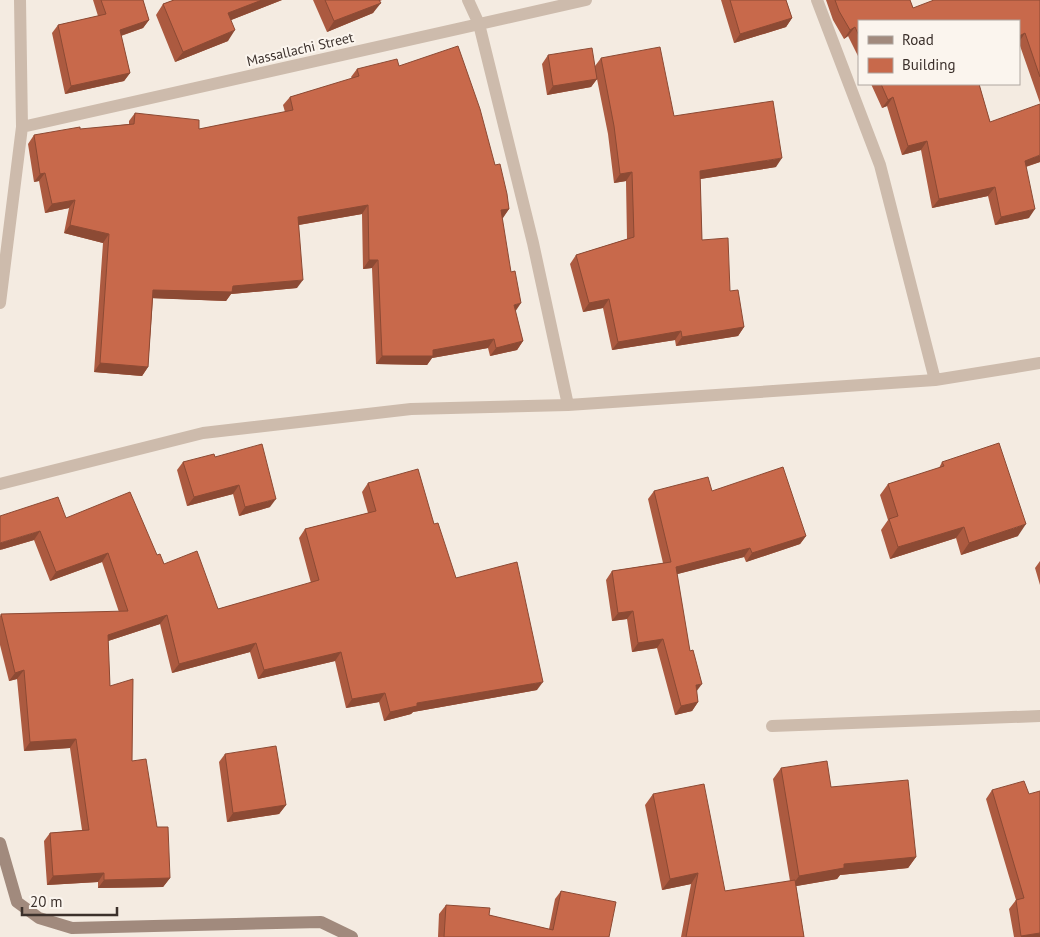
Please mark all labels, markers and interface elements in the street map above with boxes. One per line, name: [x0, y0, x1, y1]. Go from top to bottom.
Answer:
legend: [858, 20, 1020, 85]
street label: Massallachi Street: [245, 28, 355, 70]
text: Road: [902, 30, 934, 49]
text: Building: [902, 55, 956, 74]
scale bar: [22, 884, 118, 916]
text: 20 m: [30, 892, 63, 911]

